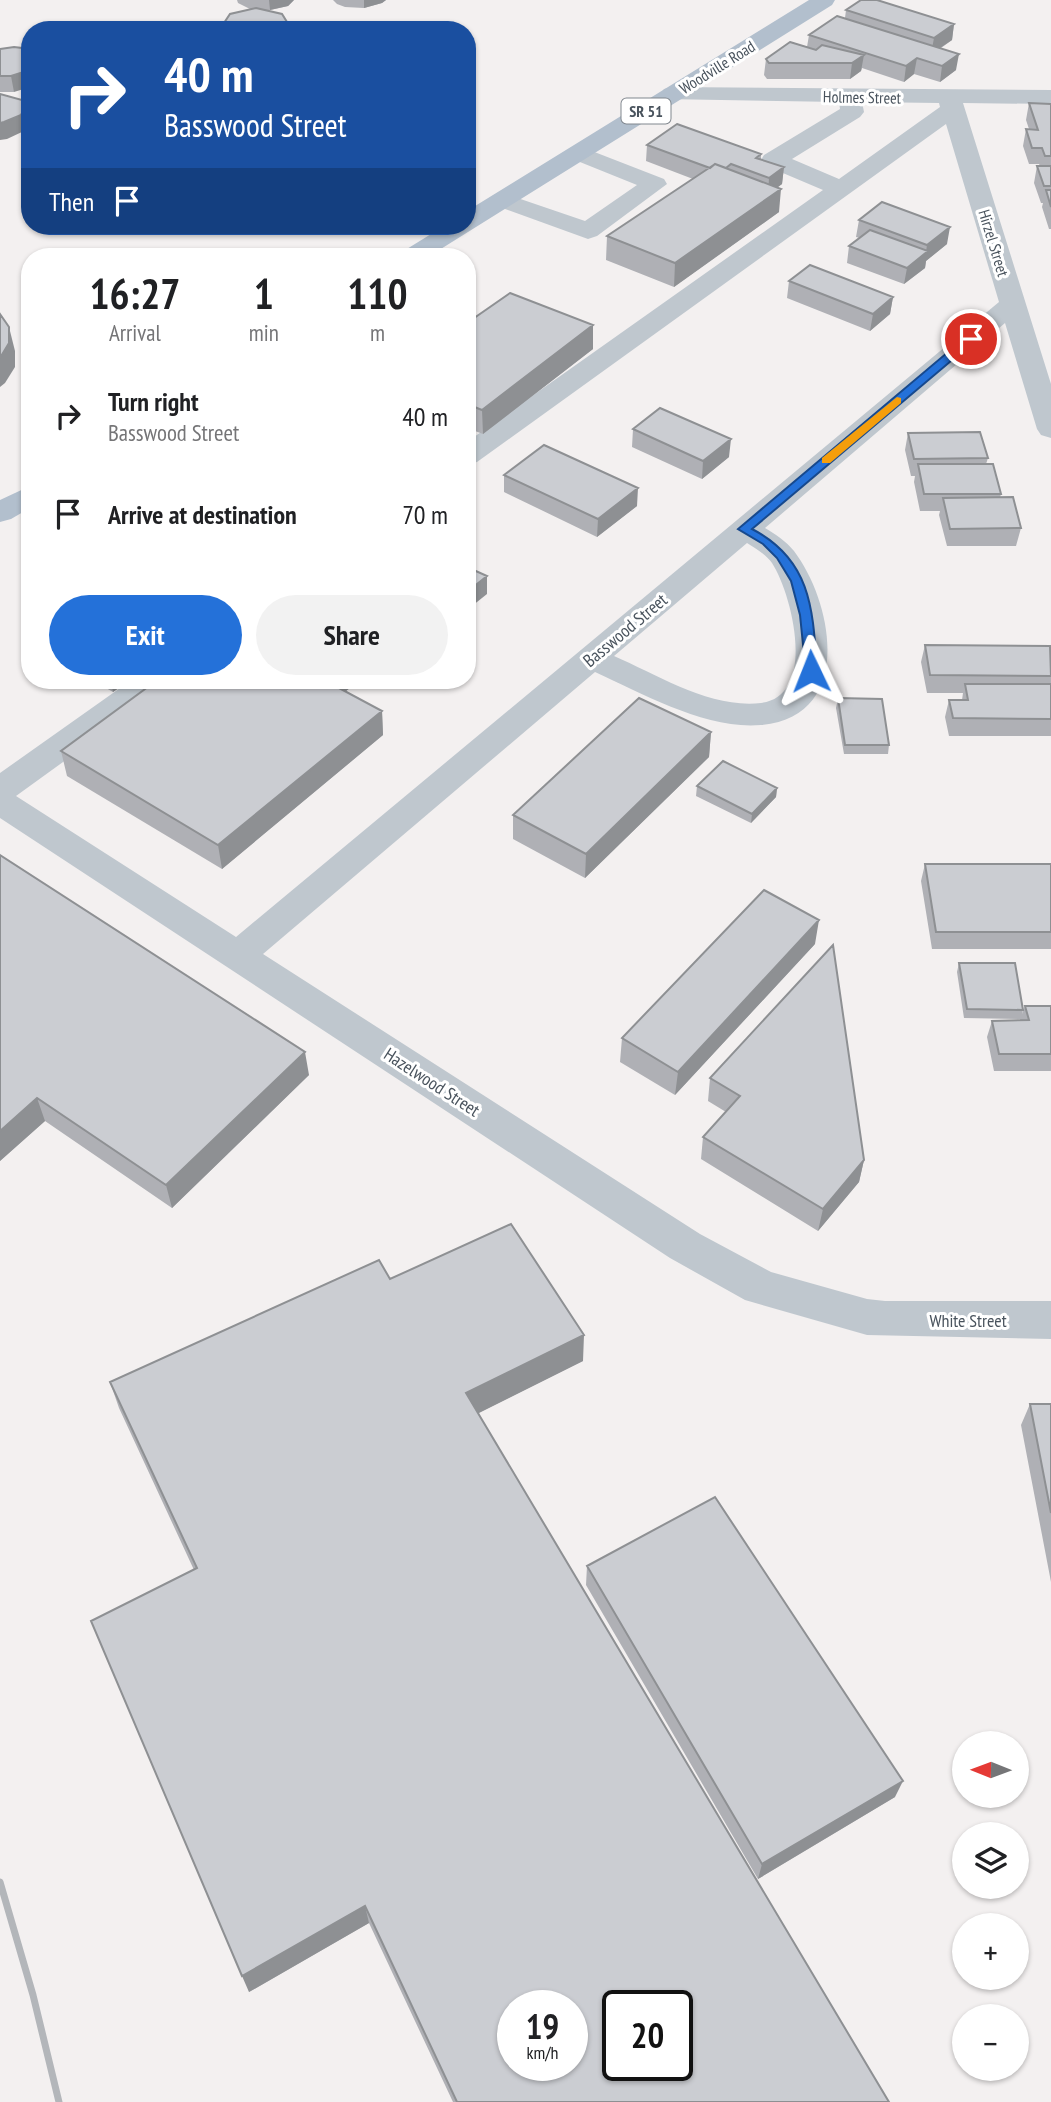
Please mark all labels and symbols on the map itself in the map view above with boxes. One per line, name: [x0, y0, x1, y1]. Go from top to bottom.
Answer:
street label: Woodville Road: [675, 36, 759, 98]
street label: Holmes Street: [823, 86, 902, 108]
road number: SR 51: [622, 99, 670, 124]
street label: Hirzel Street: [974, 207, 1014, 279]
pin: [941, 309, 1001, 369]
street label: Basswood Street: [578, 588, 672, 672]
position arrow: [774, 634, 848, 708]
street label: Hazelwood Street: [380, 1043, 484, 1122]
street label: White Street: [929, 1309, 1007, 1332]
north arrow: [952, 1731, 1029, 1808]
speed limit sign: 20: [602, 1990, 693, 2081]

